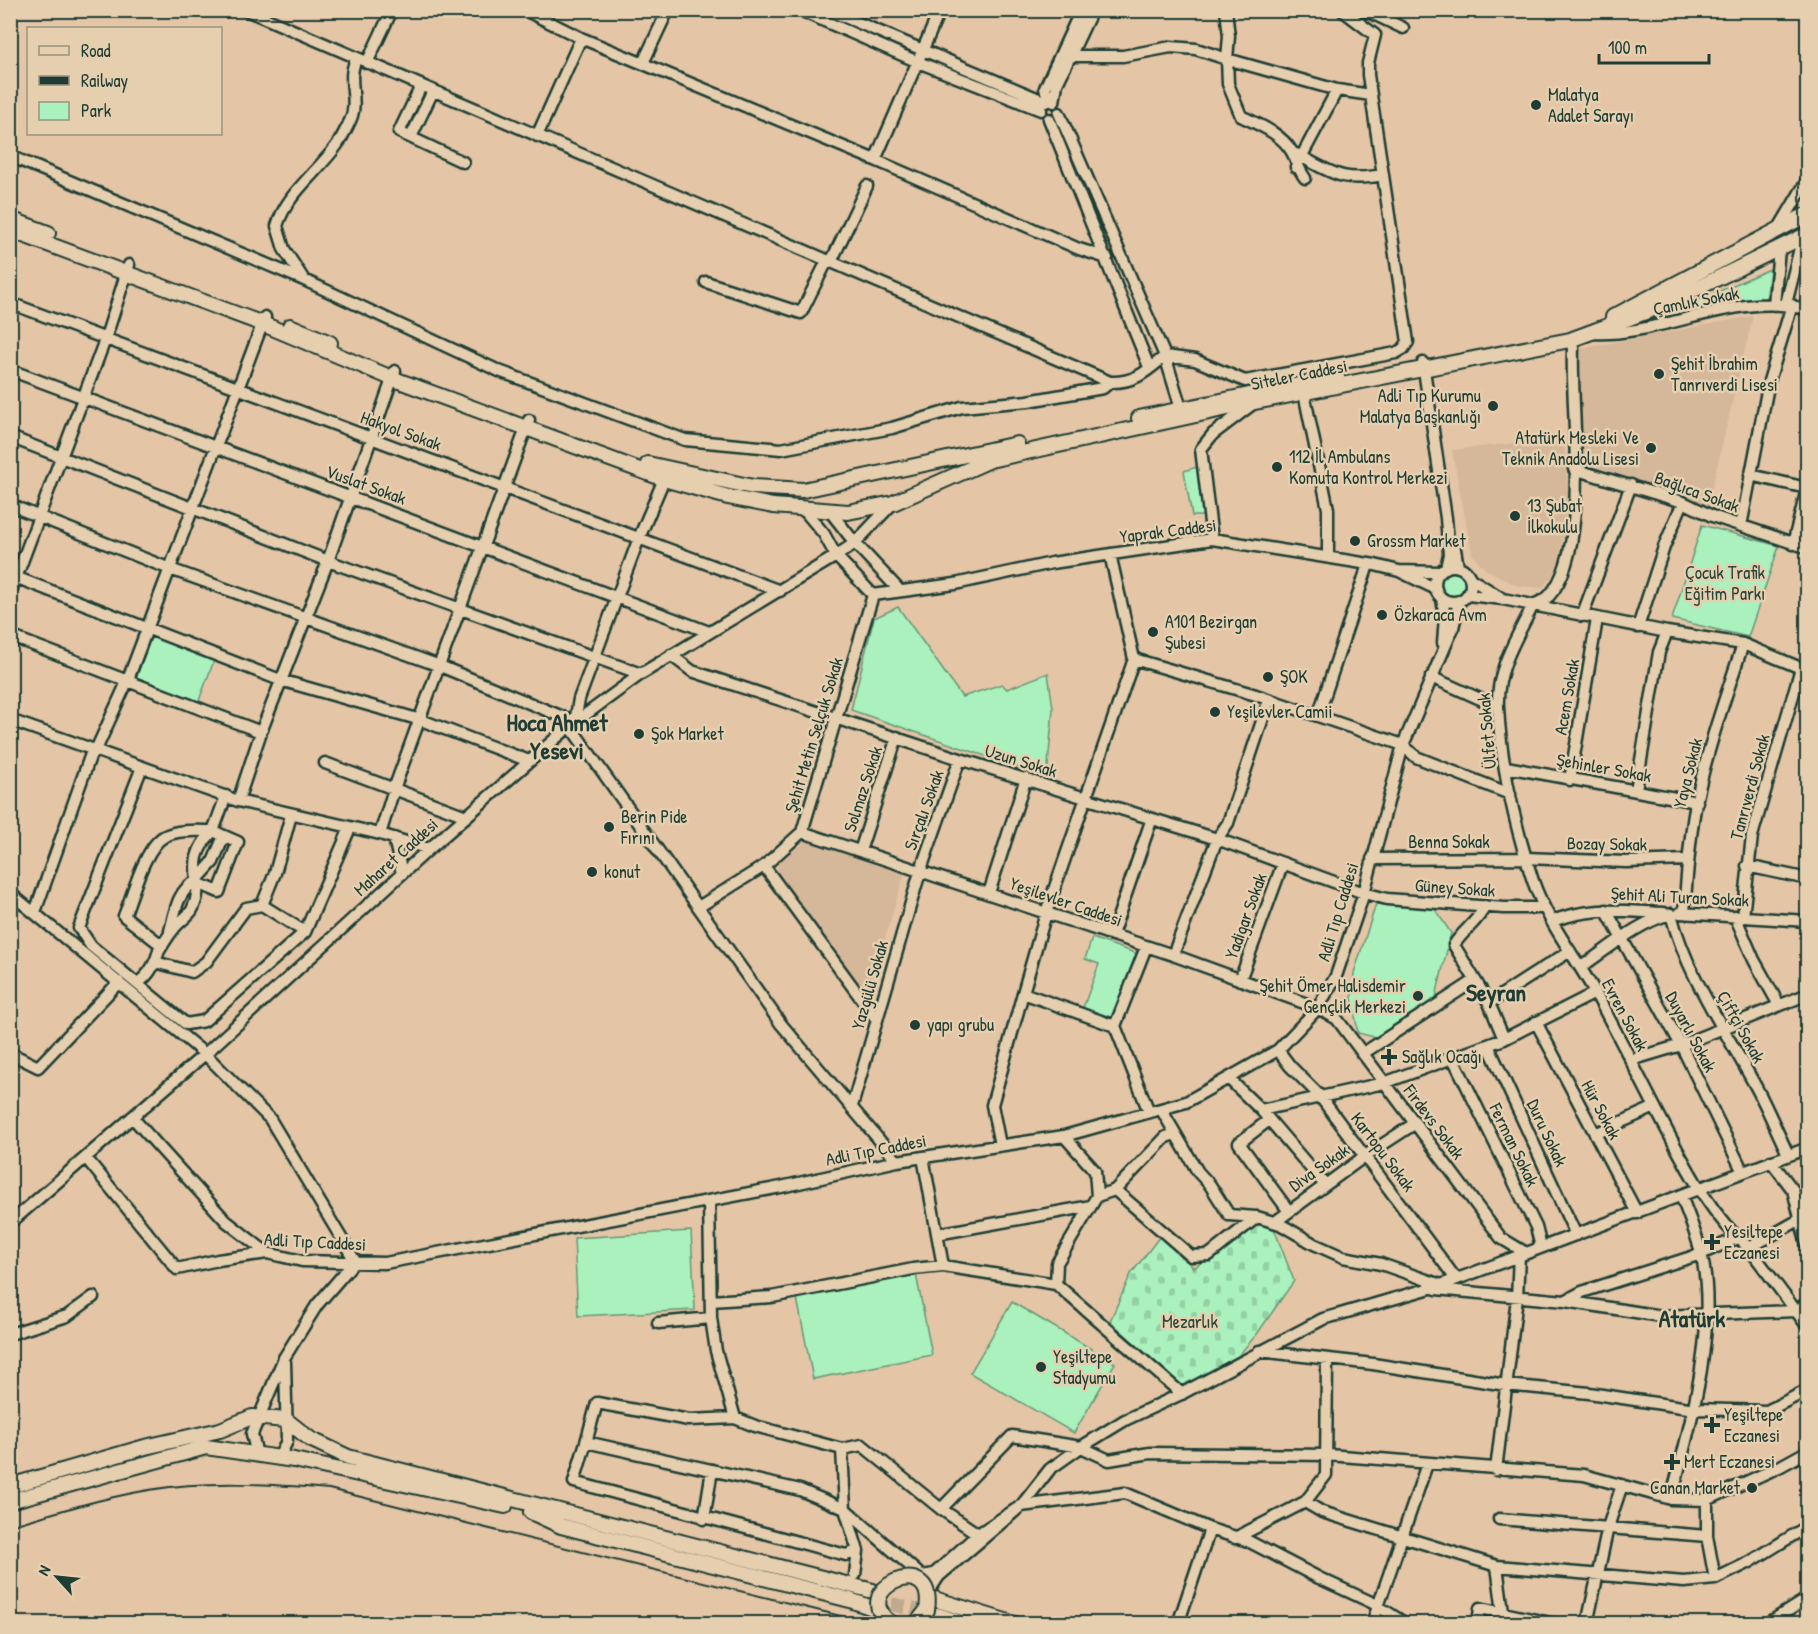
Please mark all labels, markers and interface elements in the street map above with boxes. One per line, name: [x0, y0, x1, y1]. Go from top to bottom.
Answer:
legend: [27, 27, 222, 135]
scale bar: [1599, 27, 1708, 65]
text: 100 m: [1608, 35, 1647, 60]
text: Road: [81, 38, 111, 63]
text: Railway: [81, 68, 128, 93]
place label: Malatya Adalet Sarayı: [1548, 82, 1634, 128]
text: Park: [81, 98, 112, 123]
marker: Malatya Adalet Sarayı: [1529, 98, 1543, 112]
street label: Çamlık Sokak: [1651, 280, 1742, 321]
place label: Şehit İbrahim Tanrıverdi Lisesi: [1671, 351, 1778, 397]
street label: Siteler Caddesi: [1249, 353, 1349, 396]
marker: Şehit İbrahim Tanrıverdi Lisesi: [1652, 367, 1666, 381]
place label: Adli Tıp Kurumu Malatya Başkanlığı: [1360, 383, 1481, 429]
marker: Adli Tıp Kurumu Malatya Başkanlığı: [1486, 399, 1500, 413]
street label: Hakyol Sokak: [357, 404, 446, 457]
place label: Atatürk Mesleki Ve Teknik Anadolu Lisesi: [1502, 425, 1639, 471]
marker: Atatürk Mesleki Ve Teknik Anadolu Lisesi: [1644, 441, 1658, 455]
place label: 112 İl Ambulans Komuta Kontrol Merkezi: [1289, 444, 1448, 490]
street label: Vuslat Sokak: [322, 458, 410, 511]
marker: 112 İl Ambulans Komuta Kontrol Merkezi: [1270, 460, 1284, 474]
street label: Bağlıca Sokak: [1651, 465, 1744, 519]
place label: 13 Şubat İlkokulu: [1527, 493, 1583, 539]
marker: 13 Şubat İlkokulu: [1508, 509, 1522, 523]
street label: Yaprak Caddesi: [1118, 512, 1218, 549]
place label: Grossm Market: [1367, 528, 1466, 553]
marker: Grossm Market: [1348, 534, 1362, 548]
park label: Çocuk Trafik Eğitim Parkı: [1685, 560, 1766, 606]
place label: Özkaraca Avm: [1394, 602, 1487, 627]
marker: Özkaraca Avm: [1375, 608, 1389, 622]
place label: A101 Bezirgan Şubesi: [1165, 609, 1257, 655]
marker: A101 Bezirgan Şubesi: [1146, 625, 1160, 639]
street label: Şehit Metin Selçuk Sokak: [778, 654, 849, 816]
street label: Acem Sokak: [1548, 656, 1586, 737]
place label: ŞOK: [1280, 664, 1308, 689]
marker: ŞOK: [1261, 670, 1275, 684]
street label: Ülfet Sokak: [1471, 691, 1502, 770]
place label: Yeşilevler Camii: [1227, 699, 1332, 724]
marker: Yeşilevler Camii: [1208, 705, 1222, 719]
district label: Hoca Ahmet Yesevi: [506, 706, 608, 766]
place label: Şok Market: [651, 721, 724, 746]
marker: Şok Market: [632, 727, 646, 741]
street label: Tanrıverdi Sokak: [1723, 731, 1776, 843]
street label: Yaya Sokak: [1667, 735, 1708, 811]
street label: Uzun Sokak: [982, 738, 1061, 784]
street label: Solmaz Sokak: [837, 742, 888, 835]
street label: Şehinler Sokak: [1555, 747, 1654, 788]
street label: Sırçalı Sokak: [897, 766, 950, 853]
place label: Berin Pide Fırını: [620, 804, 687, 850]
street label: Maharet Caddesi: [348, 812, 443, 901]
marker: Berin Pide Fırını: [602, 820, 616, 834]
street label: Benna Sokak: [1408, 829, 1490, 854]
street label: Bozay Sokak: [1567, 830, 1648, 857]
place label: konut: [604, 859, 641, 884]
street label: Adli Tıp Caddesi: [1311, 859, 1364, 964]
marker: konut: [585, 865, 599, 879]
street label: Yadigar Sokak: [1218, 869, 1273, 962]
street label: Yeşilevler Caddesi: [1007, 871, 1126, 932]
street label: Güney Sokak: [1414, 872, 1497, 903]
street label: Şehit Ali Turan Sokak: [1610, 880, 1750, 913]
street label: Yazgülü Sokak: [845, 937, 894, 1032]
place label: Şehit Ömer Halisdemir Gençlik Merkezi: [1260, 973, 1406, 1019]
street label: Evren Sokak: [1596, 974, 1655, 1056]
district label: Seyran: [1466, 976, 1526, 1009]
street label: Çiftçi Sokak: [1711, 986, 1772, 1068]
street label: Duyarlı Sokak: [1660, 987, 1723, 1077]
marker: Şehit Ömer Halisdemir Gençlik Merkezi: [1411, 989, 1425, 1003]
place label: yapı grubu: [927, 1012, 994, 1037]
marker: yapı grubu: [908, 1018, 922, 1032]
place label: Sağlık Ocağı: [1402, 1044, 1482, 1069]
marker: Sağlık Ocağı: [1380, 1048, 1398, 1066]
street label: Hür Sokak: [1575, 1076, 1628, 1144]
street label: Firdevs Sokak: [1397, 1078, 1471, 1165]
street label: Duru Sokak: [1521, 1095, 1574, 1171]
street label: Ferman Sokak: [1483, 1098, 1546, 1191]
street label: Kartopu Sokak: [1345, 1107, 1422, 1197]
street label: Adli Tıp Caddesi: [823, 1127, 928, 1172]
street label: Diva Sokak: [1283, 1137, 1354, 1197]
place label: Yesiltepe Eczanesi: [1724, 1219, 1783, 1265]
street label: Adli Tıp Caddesi: [263, 1226, 367, 1257]
marker: Yesiltepe Eczanesi: [1705, 1235, 1719, 1249]
district label: Atatürk: [1659, 1302, 1725, 1334]
park label: Mezarlık: [1162, 1309, 1218, 1334]
place label: Yeşiltepe Stadyumu: [1053, 1344, 1116, 1390]
marker: Yeşiltepe Stadyumu: [1034, 1360, 1048, 1374]
place label: Yeşiltepe Eczanesi: [1724, 1402, 1783, 1448]
marker: Yeşiltepe Eczanesi: [1705, 1418, 1719, 1432]
place label: Mert Eczanesi: [1684, 1449, 1775, 1474]
marker: Mert Eczanesi: [1665, 1455, 1679, 1469]
place label: Canan Market: [1650, 1475, 1741, 1500]
marker: Canan Market: [1745, 1481, 1759, 1495]
north arrow: [27, 1547, 87, 1607]
text: N: [32, 1561, 56, 1579]

